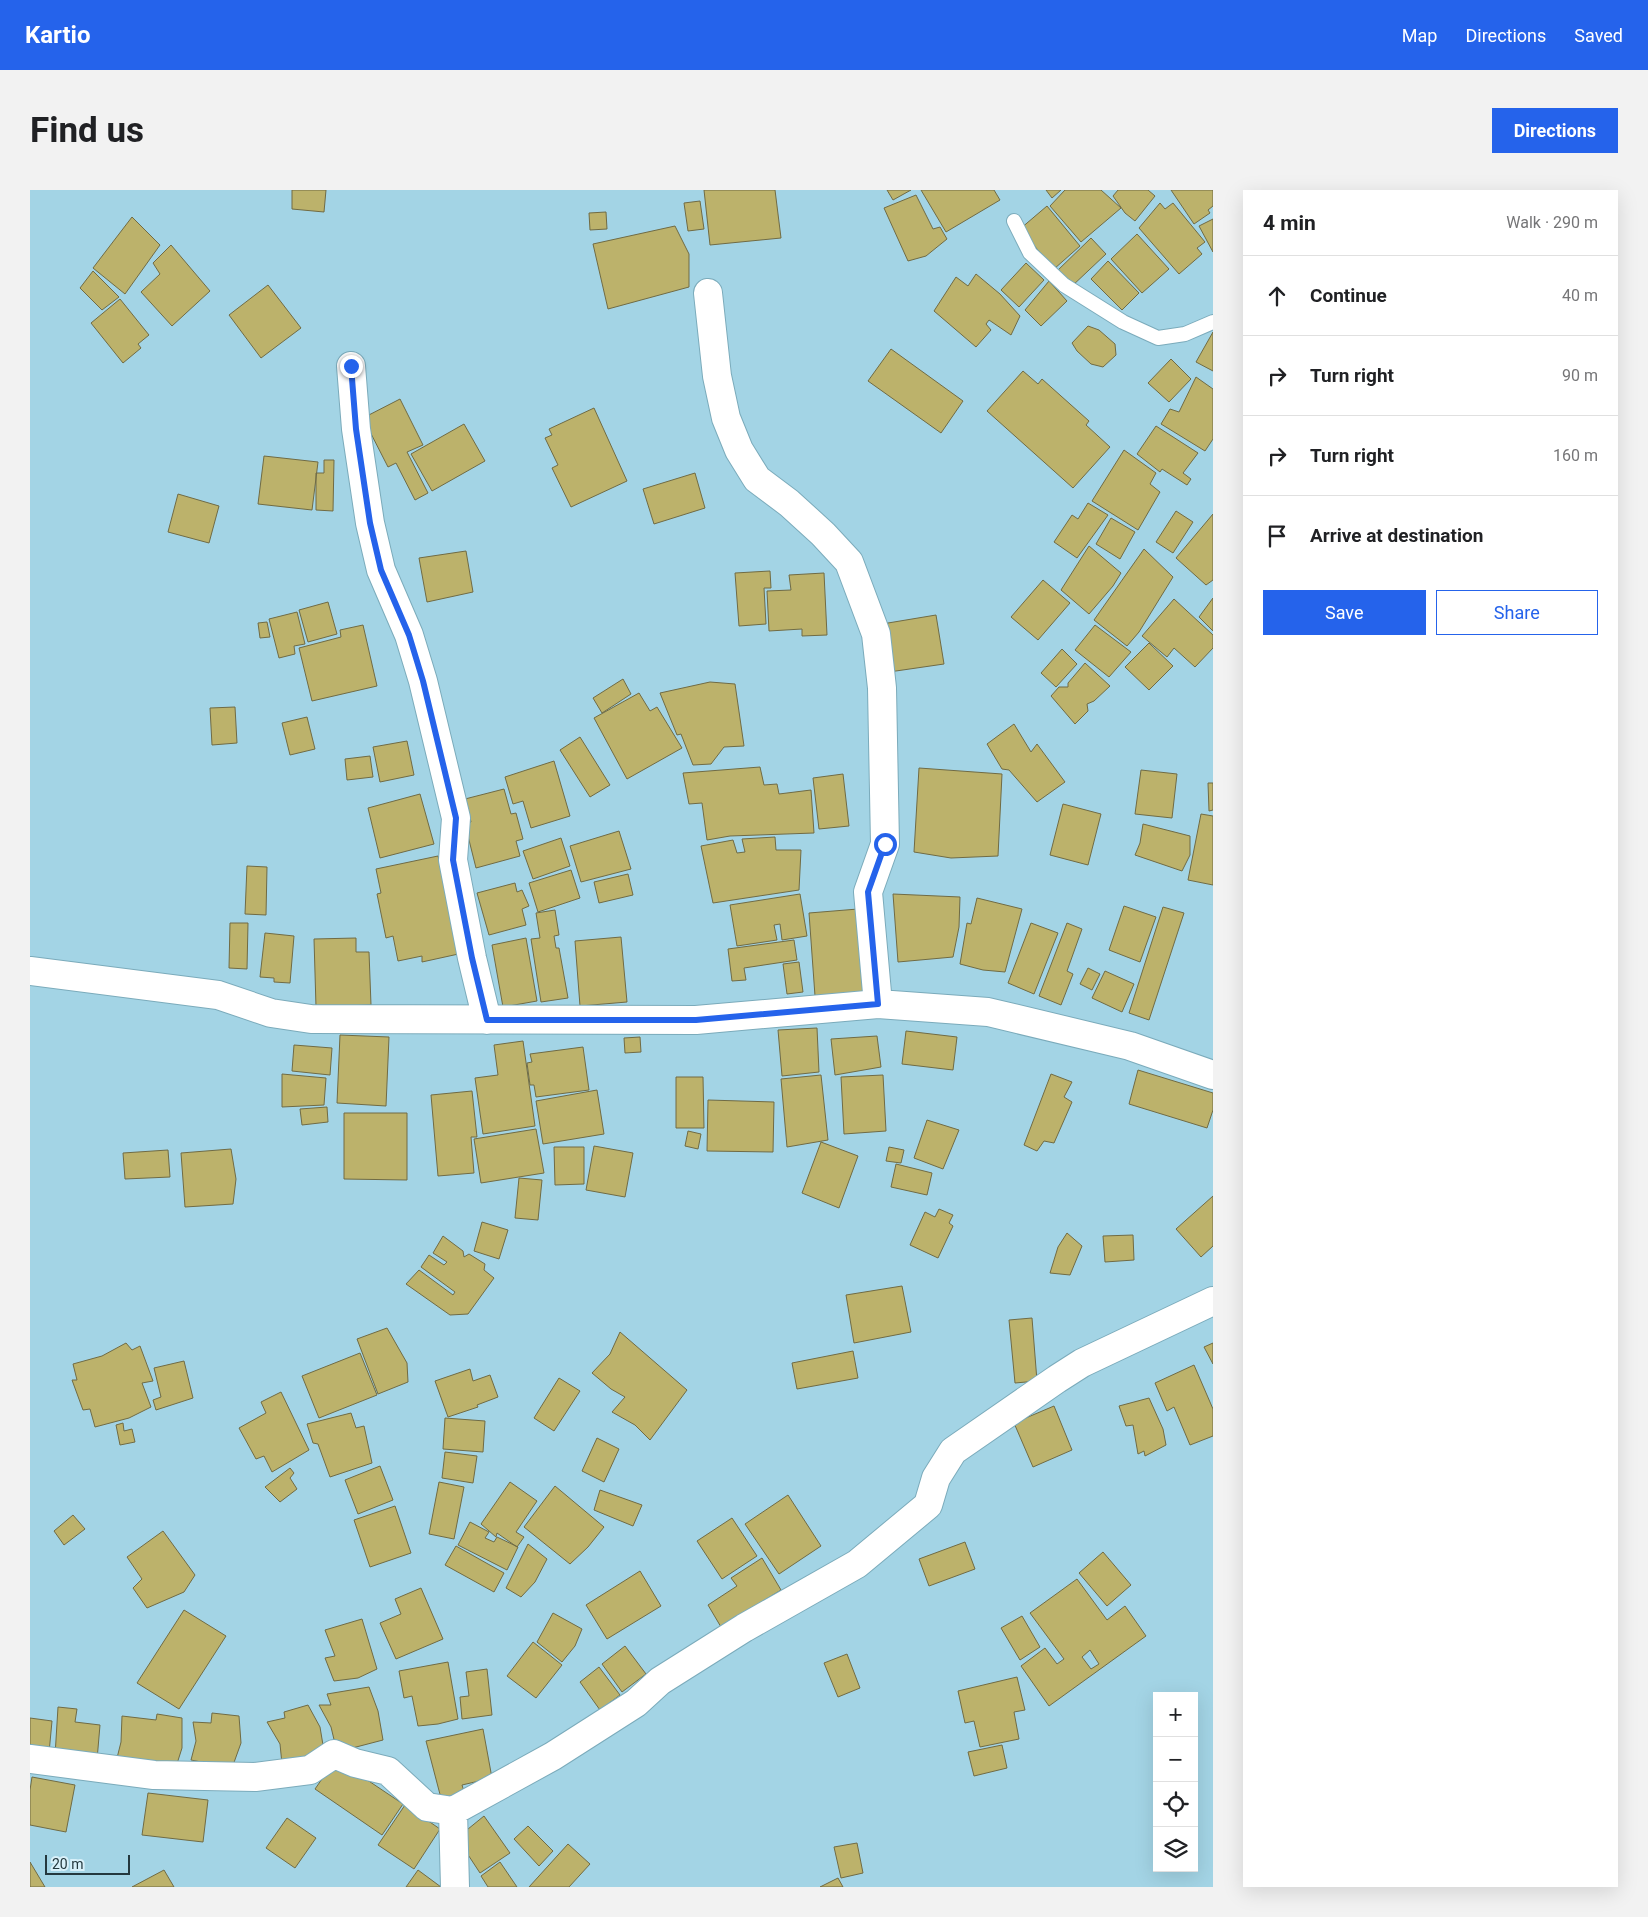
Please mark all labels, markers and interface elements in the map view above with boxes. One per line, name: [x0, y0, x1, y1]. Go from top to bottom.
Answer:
text: Kartio: [25, 21, 91, 49]
text: Map: [1402, 25, 1437, 46]
text: Directions: [1465, 25, 1546, 46]
text: Saved: [1574, 25, 1623, 46]
button: Directions: [1492, 108, 1618, 153]
text: Find us: [30, 110, 144, 151]
text: 4 min: [1263, 211, 1316, 235]
text: Walk · 290 m: [1506, 213, 1598, 232]
icon: ahead: [1263, 282, 1291, 310]
text: Continue: [1310, 284, 1387, 307]
text: 40 m: [1562, 286, 1598, 305]
route end: [340, 355, 363, 378]
icon: right: [1263, 362, 1291, 390]
text: Turn right: [1310, 364, 1394, 387]
text: 90 m: [1562, 366, 1598, 385]
icon: right: [1263, 442, 1291, 470]
text: Turn right: [1310, 444, 1394, 467]
text: 160 m: [1553, 446, 1598, 465]
icon: arrive: [1263, 522, 1291, 550]
text: Arrive at destination: [1310, 524, 1483, 547]
button: Save: [1263, 590, 1426, 635]
button: Share: [1436, 590, 1598, 635]
route start: [874, 833, 897, 856]
map controls: [1153, 1692, 1198, 1872]
button: +: [1153, 1692, 1198, 1737]
button: −: [1153, 1737, 1198, 1782]
button: locate: [1153, 1782, 1198, 1827]
button: layers: [1153, 1827, 1198, 1872]
scale bar: [45, 1852, 130, 1875]
text: 20 m: [52, 1856, 84, 1872]

